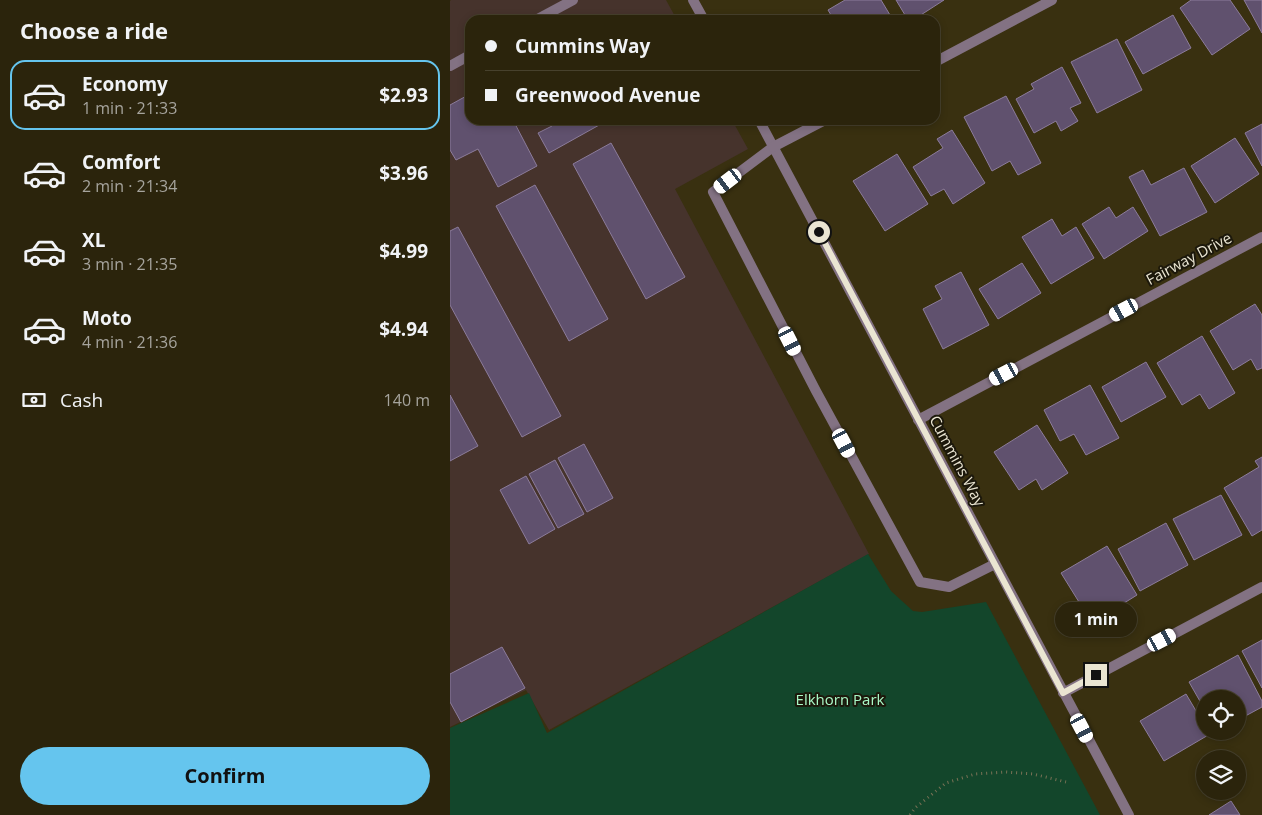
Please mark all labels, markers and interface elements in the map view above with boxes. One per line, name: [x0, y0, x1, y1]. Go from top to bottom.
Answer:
text: Choose a ride: [20, 15, 168, 45]
text: Cummins Way: [515, 33, 650, 59]
text: Economy: [82, 71, 168, 97]
icon: car: [22, 73, 67, 118]
text: $2.93: [379, 82, 428, 108]
text: Greenwood Avenue: [515, 82, 700, 108]
text: 1 min · 21:33: [82, 97, 177, 119]
text: Comfort: [82, 149, 161, 175]
icon: car: [22, 151, 67, 196]
text: $3.96: [379, 160, 428, 186]
car: [711, 166, 744, 196]
text: 2 min · 21:34: [82, 175, 177, 197]
route start: [808, 221, 830, 243]
text: XL: [82, 227, 105, 253]
street label: Fairway Drive: [1142, 227, 1235, 289]
icon: car: [22, 229, 67, 274]
text: $4.99: [379, 238, 428, 264]
text: 3 min · 21:35: [82, 253, 177, 275]
car: [1107, 296, 1140, 324]
text: Moto: [82, 305, 132, 331]
icon: car: [22, 307, 67, 352]
text: $4.94: [379, 316, 428, 342]
car: [776, 324, 803, 358]
text: 4 min · 21:36: [82, 331, 177, 353]
car: [987, 360, 1020, 388]
icon: cash: [20, 386, 48, 414]
text: Cash: [60, 387, 103, 413]
text: 140 m: [384, 389, 430, 411]
street label: Cummins Way: [926, 412, 990, 510]
car: [830, 426, 857, 460]
callout: 1 min: [1055, 602, 1137, 638]
text: 1 min: [1074, 608, 1118, 630]
car: [1145, 626, 1178, 654]
route end: [1085, 664, 1107, 686]
park label: Elkhorn Park: [796, 689, 885, 709]
map controls: [1196, 690, 1246, 800]
button: locate: [1196, 690, 1246, 740]
car: [1068, 711, 1095, 745]
button: Confirm: [20, 747, 430, 805]
button: layers: [1196, 750, 1246, 800]

